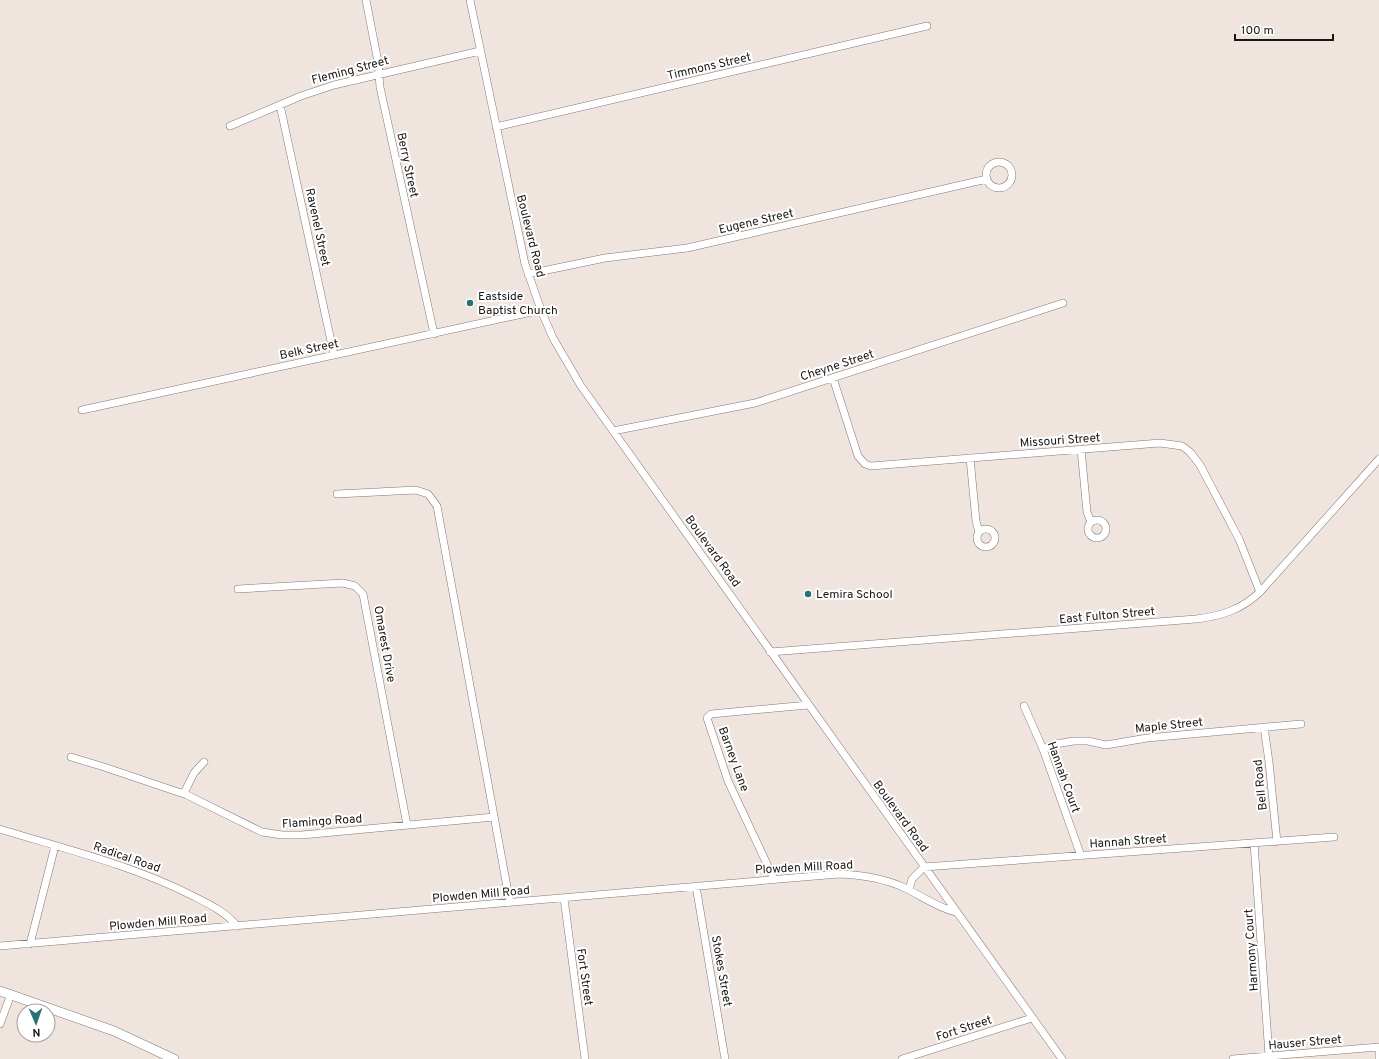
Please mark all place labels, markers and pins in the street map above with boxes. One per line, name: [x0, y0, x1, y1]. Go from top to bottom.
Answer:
place label: Eastside Baptist Church: [478, 289, 558, 319]
marker: Eastside Baptist Church: [465, 298, 475, 308]
place label: Lemira School: [816, 587, 893, 603]
marker: Lemira School: [803, 589, 813, 599]

